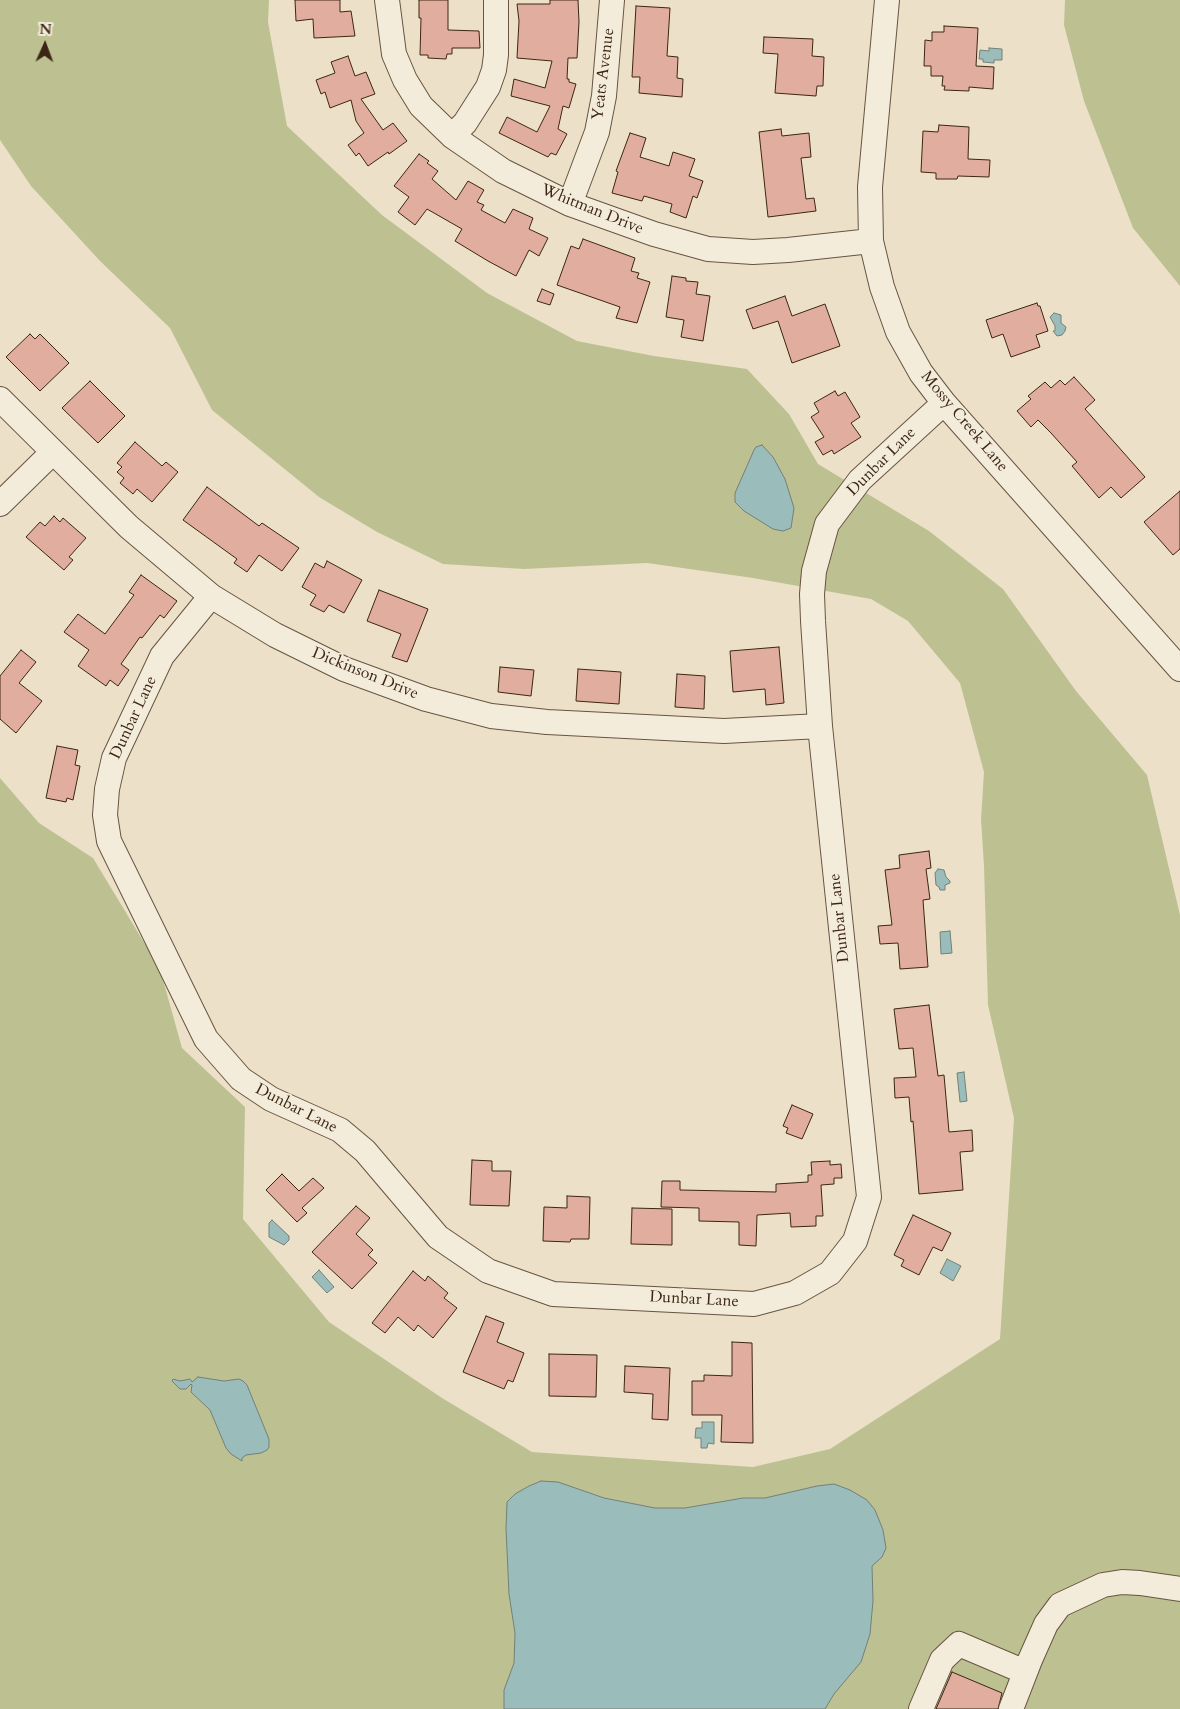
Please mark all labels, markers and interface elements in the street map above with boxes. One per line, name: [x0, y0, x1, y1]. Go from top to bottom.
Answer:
north arrow: [20, 20, 70, 70]
text: N: [39, 20, 52, 39]
street label: Yeats Avenue: [589, 27, 619, 121]
street label: Whitman Drive: [538, 181, 646, 239]
street label: Mossy Creek Lane: [916, 368, 1012, 476]
street label: Dunbar Lane: [844, 424, 920, 500]
street label: Dickinson Drive: [309, 644, 421, 704]
street label: Dunbar Lane: [106, 673, 162, 763]
street label: Dunbar Lane: [826, 873, 854, 963]
street label: Dunbar Lane: [252, 1080, 340, 1138]
street label: Dunbar Lane: [649, 1288, 739, 1312]

